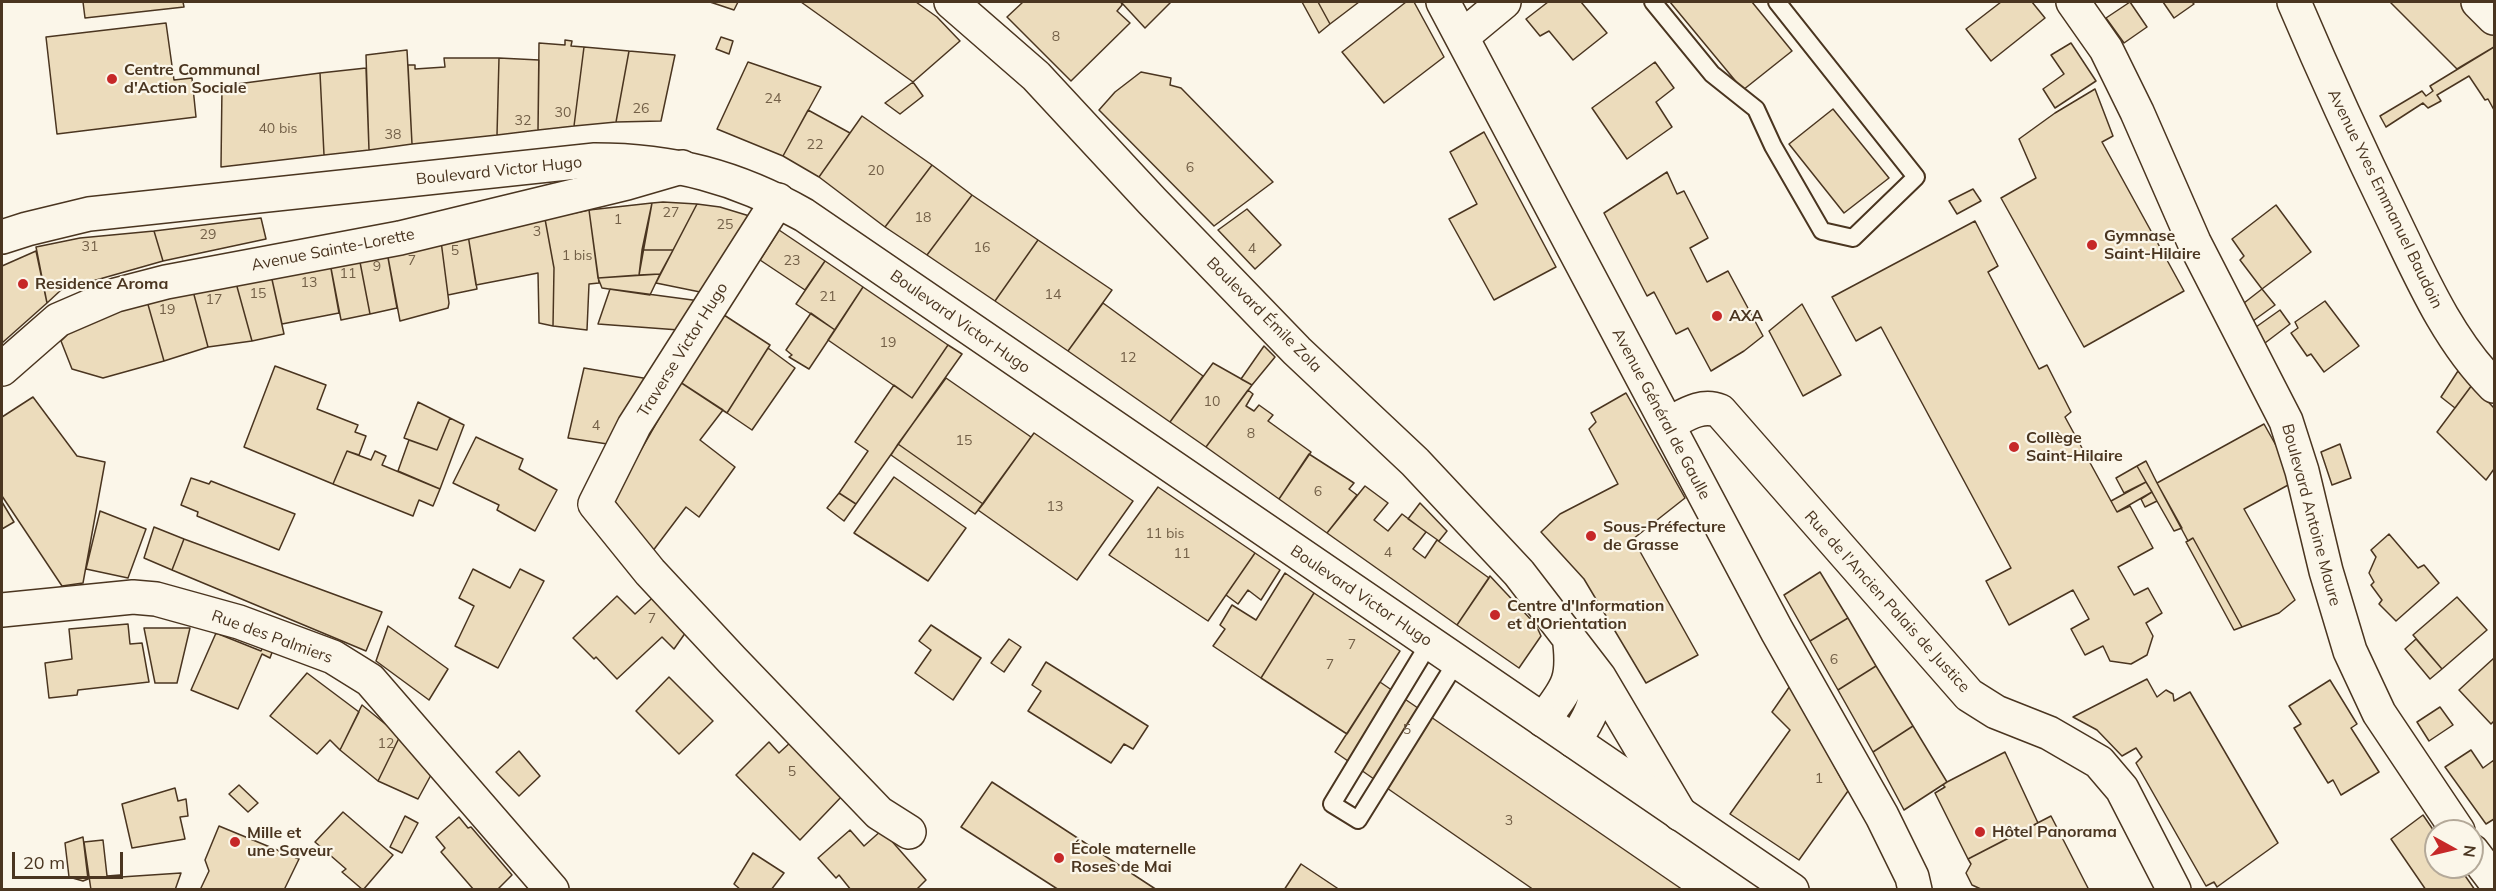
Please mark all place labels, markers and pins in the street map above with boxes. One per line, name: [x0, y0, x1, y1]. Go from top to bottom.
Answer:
place label: Centre Communal d'Action Sociale: [124, 60, 260, 98]
marker: Centre Communal d'Action Sociale: [105, 72, 119, 86]
place label: Gymnase Saint-Hilaire: [2104, 226, 2201, 264]
marker: Gymnase Saint-Hilaire: [2085, 238, 2099, 252]
place label: Residence Aroma: [35, 274, 168, 294]
marker: Residence Aroma: [16, 277, 30, 291]
place label: AXA: [1729, 306, 1763, 326]
marker: AXA: [1710, 309, 1724, 323]
place label: Collège Saint-Hilaire: [2026, 428, 2123, 466]
marker: Collège Saint-Hilaire: [2007, 440, 2021, 454]
place label: Sous-Préfecture de Grasse: [1603, 517, 1726, 555]
marker: Sous-Préfecture de Grasse: [1584, 529, 1598, 543]
place label: Centre d'Information et d'Orientation: [1507, 596, 1664, 634]
marker: Centre d'Information et d'Orientation: [1488, 608, 1502, 622]
place label: Hôtel Panorama: [1992, 822, 2117, 842]
place label: Mille et une Saveur: [247, 823, 333, 861]
marker: Hôtel Panorama: [1973, 825, 1987, 839]
marker: Mille et une Saveur: [228, 835, 242, 849]
place label: École maternelle Roses de Mai: [1071, 839, 1196, 877]
marker: École maternelle Roses de Mai: [1052, 851, 1066, 865]

